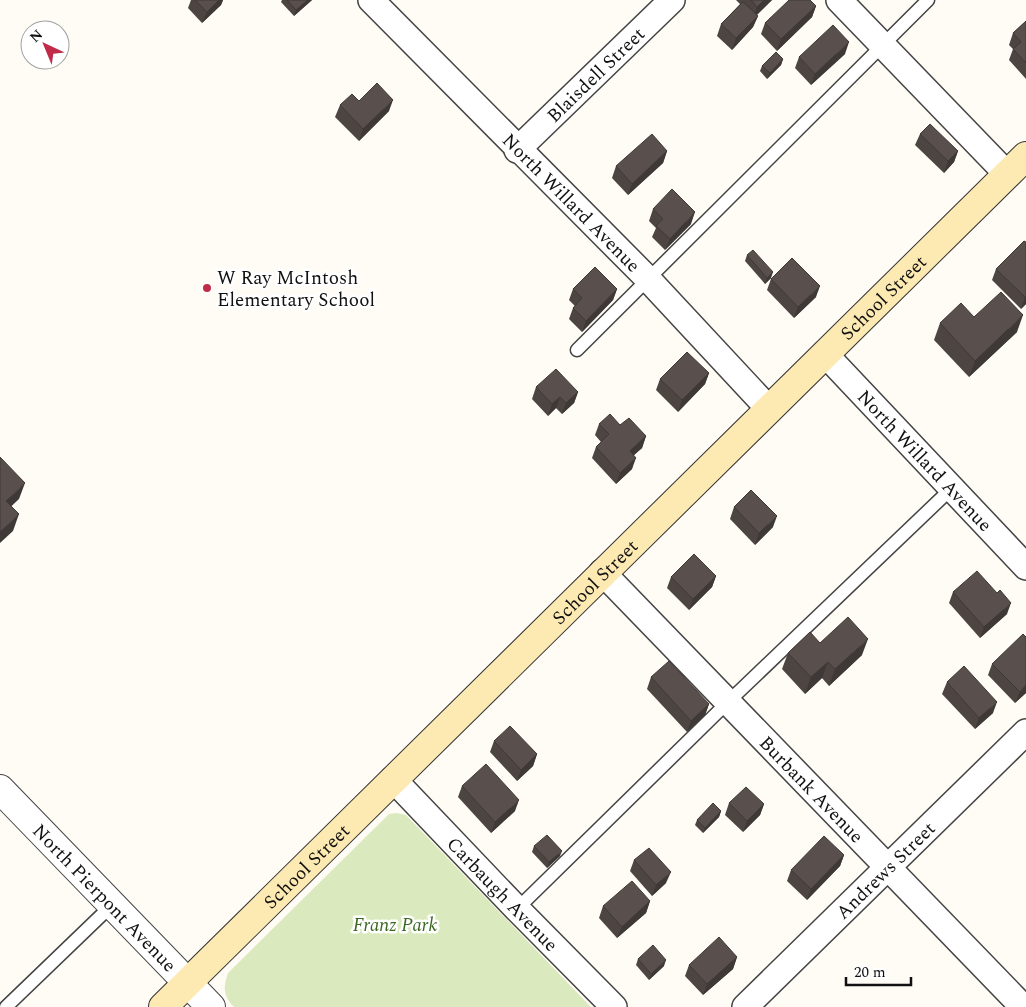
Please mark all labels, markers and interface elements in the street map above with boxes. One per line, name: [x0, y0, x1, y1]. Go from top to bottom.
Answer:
north arrow: [20, 20, 70, 70]
street label: Blaisdell Street: [541, 20, 652, 130]
text: N: [25, 24, 48, 48]
street label: North Willard Avenue: [495, 127, 647, 280]
street label: School Street: [834, 249, 934, 348]
place label: W Ray McIntosh Elementary School: [217, 264, 375, 315]
marker: W Ray McIntosh Elementary School: [201, 282, 213, 294]
street label: North Willard Avenue: [850, 384, 999, 539]
street label: School Street: [546, 533, 646, 632]
street label: Burbank Avenue: [752, 730, 870, 850]
street label: Andrews Street: [830, 815, 943, 927]
street label: School Street: [257, 817, 357, 916]
street label: North Pierpont Avenue: [25, 818, 183, 979]
street label: Carbaugh Avenue: [439, 831, 565, 959]
park label: Franz Park: [353, 911, 437, 940]
scale bar: [846, 954, 911, 986]
text: 20 m: [854, 961, 886, 984]

